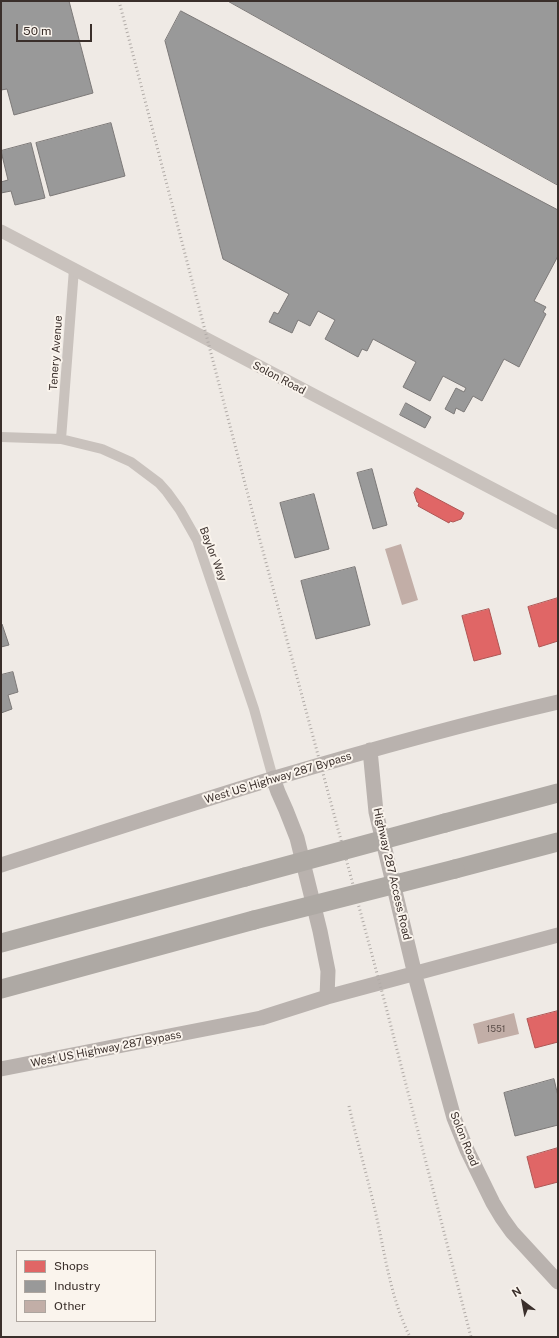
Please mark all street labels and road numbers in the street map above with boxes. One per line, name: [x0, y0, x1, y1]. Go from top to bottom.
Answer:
street label: Tenery Avenue: [47, 315, 65, 391]
street label: Solon Road: [250, 359, 308, 397]
street label: Baylor Way: [197, 525, 229, 583]
street label: West US Highway 287 Bypass: [203, 749, 353, 807]
street label: Highway 287 Access Road: [370, 807, 414, 941]
street label: West US Highway 287 Bypass: [30, 1028, 182, 1070]
street label: Solon Road: [447, 1110, 481, 1168]

